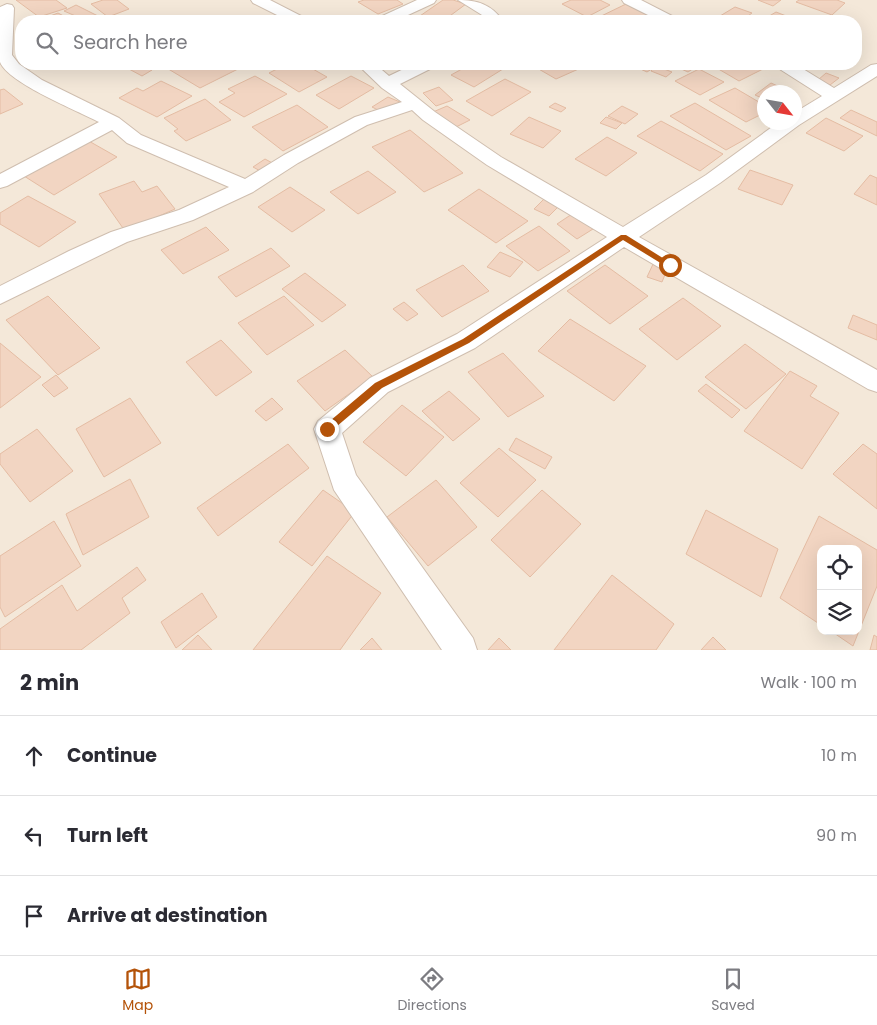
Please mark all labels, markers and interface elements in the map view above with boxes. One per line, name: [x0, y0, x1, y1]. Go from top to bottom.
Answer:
search box: [15, 15, 862, 70]
icon: search: [33, 29, 61, 57]
text: Search here: [73, 29, 187, 56]
north arrow: [757, 85, 802, 130]
route start: [659, 254, 682, 277]
route end: [316, 418, 339, 441]
map controls: [817, 545, 862, 635]
button: locate: [817, 545, 862, 590]
button: layers: [817, 590, 862, 635]
text: 2 min: [20, 668, 79, 697]
text: Walk · 100 m: [760, 671, 857, 694]
icon: ahead: [20, 742, 48, 770]
text: Continue: [67, 742, 157, 769]
text: 10 m: [821, 744, 857, 767]
icon: left: [20, 822, 48, 850]
text: Turn left: [67, 822, 148, 849]
text: 90 m: [816, 824, 857, 847]
icon: arrive: [20, 902, 48, 930]
text: Arrive at destination: [67, 902, 268, 929]
tab: Map: [122, 965, 153, 1016]
tab: Directions: [397, 965, 467, 1016]
tab: Saved: [711, 965, 755, 1016]

